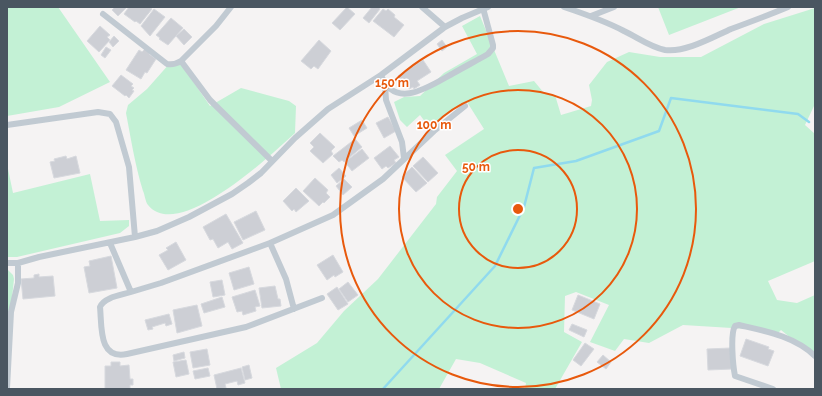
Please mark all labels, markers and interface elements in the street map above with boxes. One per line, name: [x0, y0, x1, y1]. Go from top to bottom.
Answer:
text: 150 m: [375, 76, 409, 90]
text: 100 m: [417, 118, 451, 132]
text: 50 m: [462, 160, 490, 174]
centre of rings: [511, 202, 525, 216]

